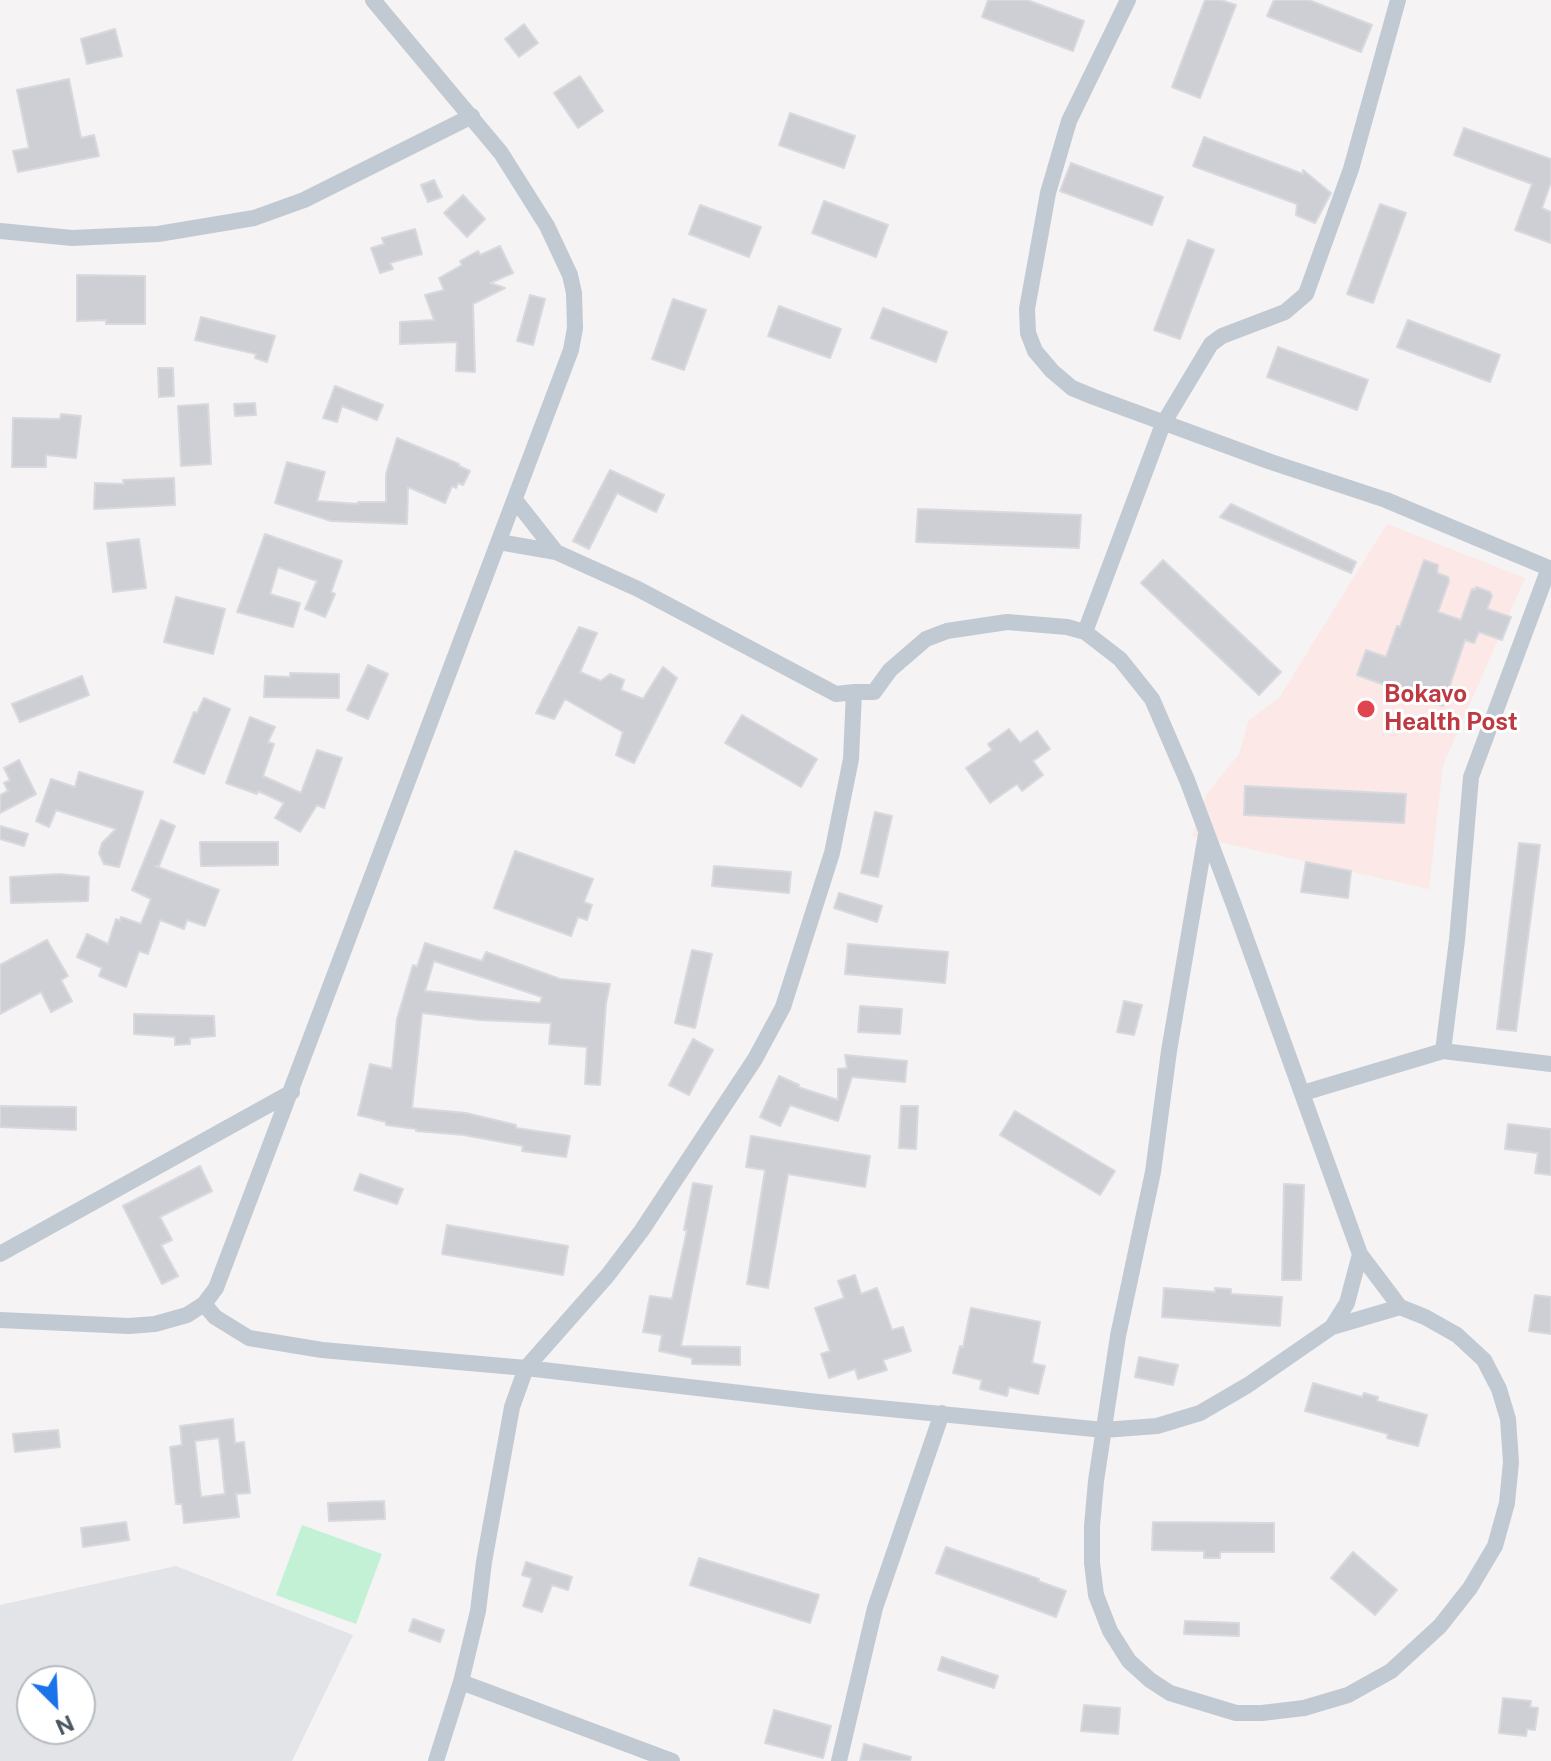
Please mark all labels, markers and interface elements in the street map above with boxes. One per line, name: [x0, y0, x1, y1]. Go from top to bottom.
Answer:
place label: Bokavo Health Post: [1384, 681, 1518, 737]
marker: Bokavo Health Post: [1355, 698, 1377, 720]
north arrow: [16, 1665, 96, 1745]
text: N: [52, 1710, 78, 1740]

